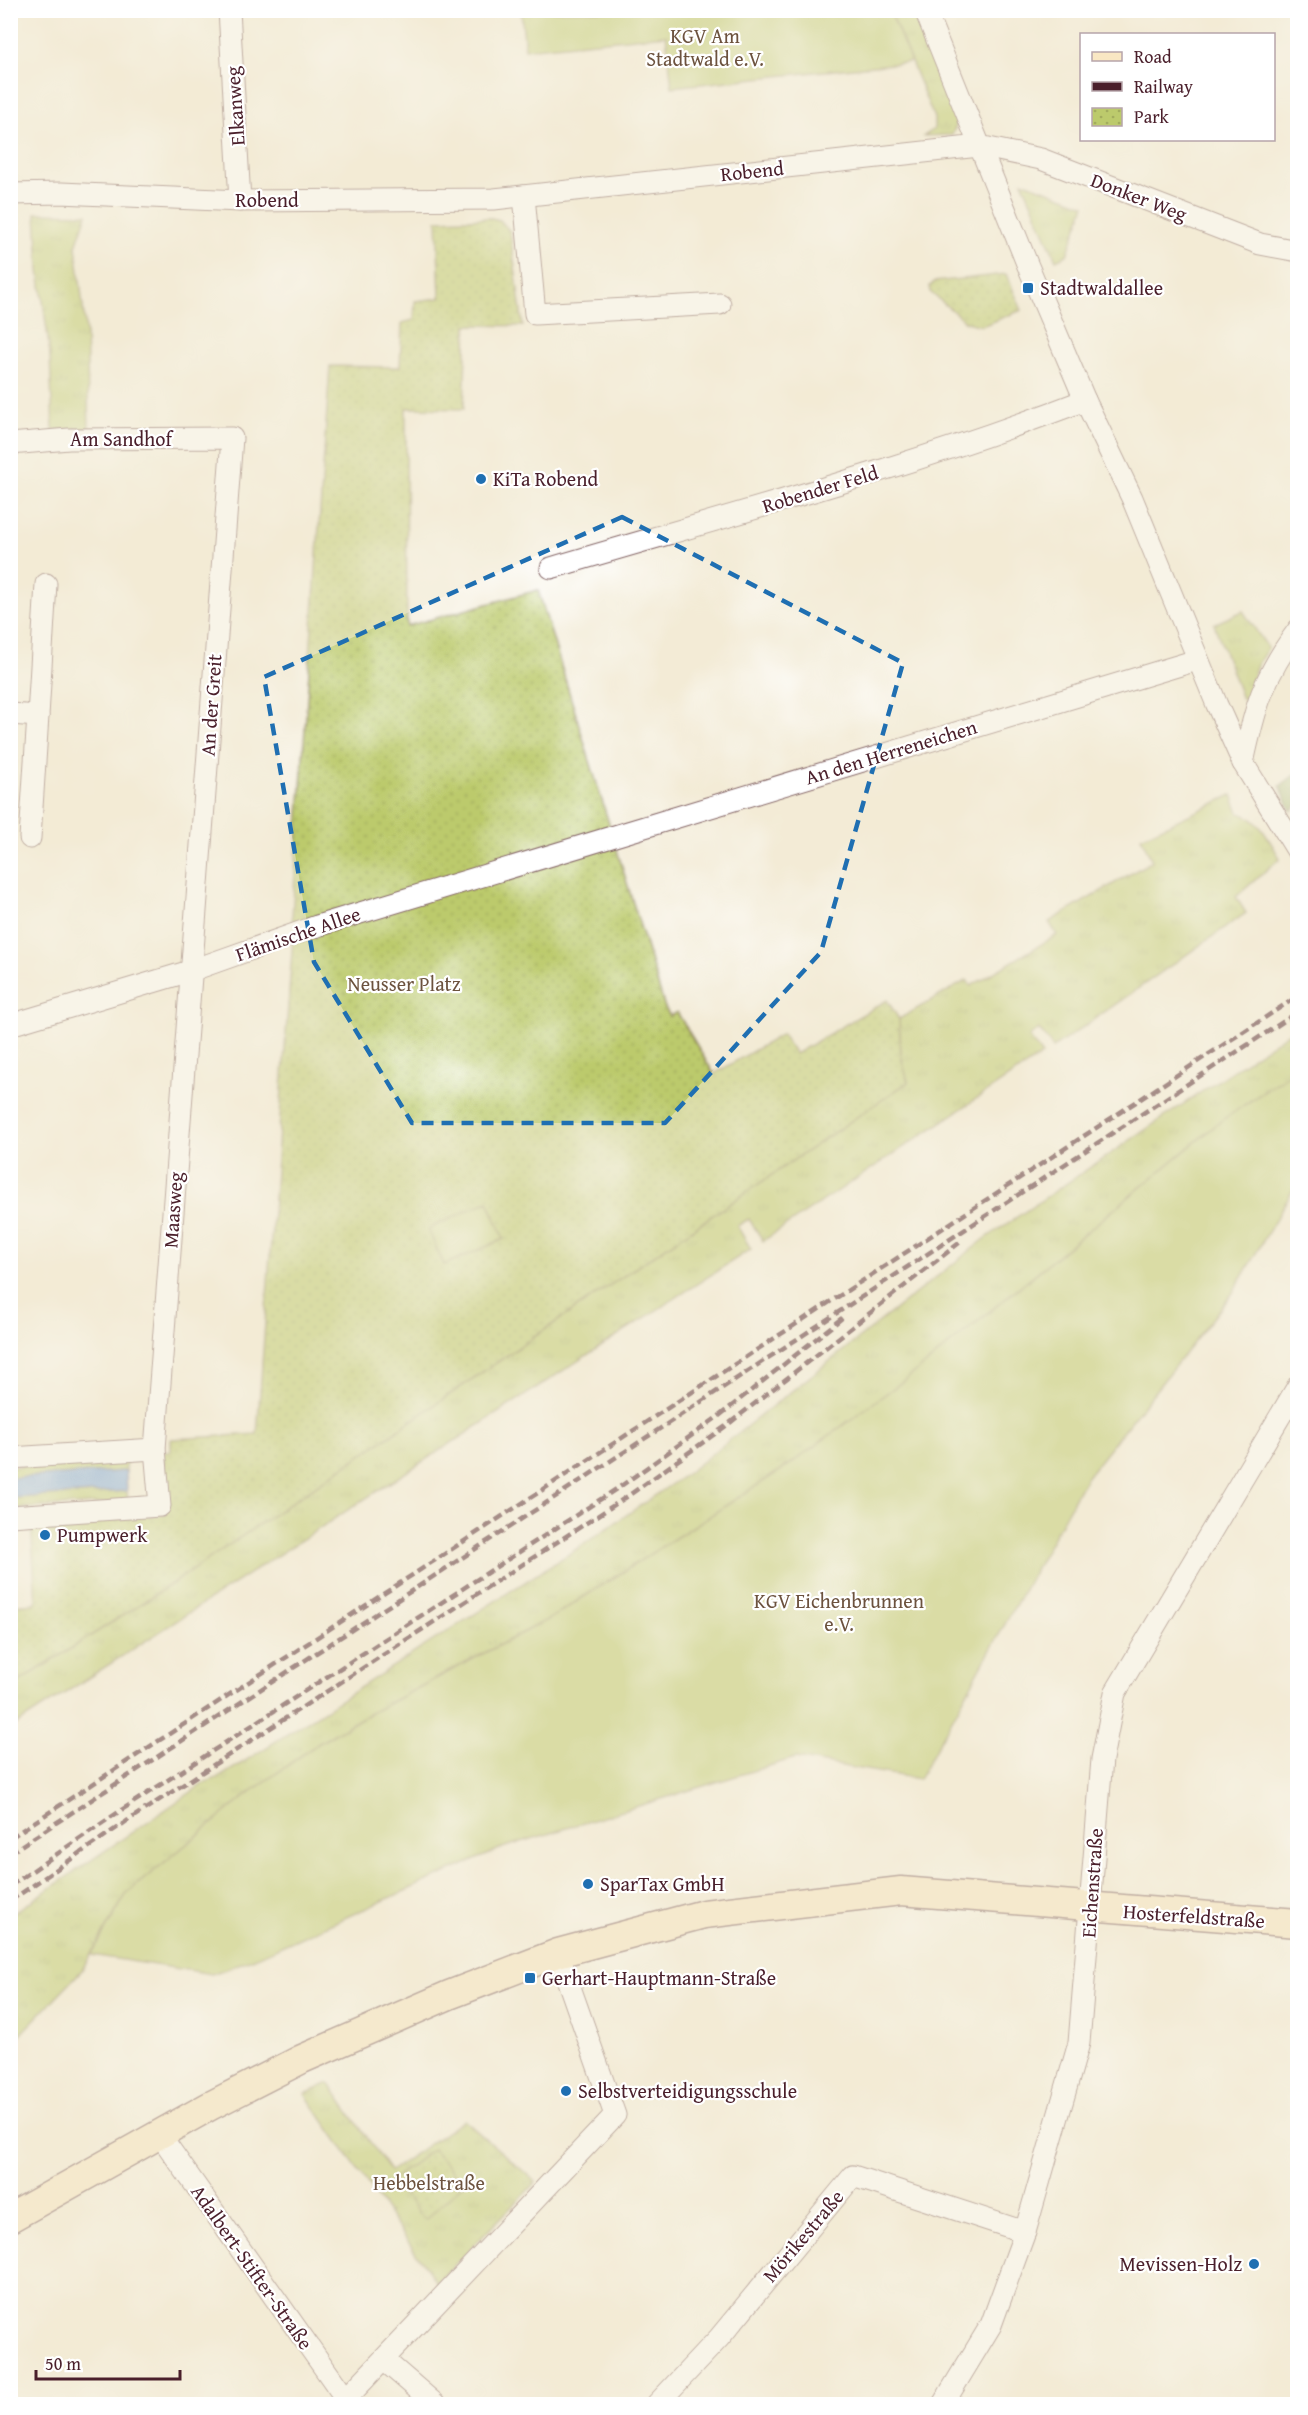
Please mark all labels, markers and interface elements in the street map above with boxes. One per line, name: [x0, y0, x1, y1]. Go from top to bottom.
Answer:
park label: KGV Am Stadtwald e.V.: [646, 21, 764, 73]
legend: [1080, 33, 1275, 141]
text: Road: [1134, 43, 1172, 70]
street label: Elkanweg: [217, 65, 252, 147]
text: Railway: [1134, 73, 1193, 100]
text: Park: [1134, 103, 1170, 130]
street label: Robend: [719, 153, 785, 188]
street label: Donker Weg: [1087, 165, 1192, 228]
street label: Robend: [235, 185, 299, 214]
place label: Stadtwaldallee: [1040, 273, 1163, 302]
marker: Stadtwaldallee: [1021, 281, 1035, 295]
street label: Am Sandhof: [70, 424, 175, 453]
street label: Robender Feld: [758, 457, 882, 520]
place label: KiTa Robend: [493, 464, 598, 493]
marker: KiTa Robend: [474, 472, 488, 486]
street label: An der Greit: [192, 653, 229, 757]
street label: An den Herreneichen: [801, 712, 980, 791]
street label: Flämische Allee: [231, 899, 364, 968]
park label: Neusser Platz: [348, 969, 461, 998]
street label: Maasweg: [155, 1171, 190, 1249]
place label: Pumpwerk: [57, 1520, 148, 1549]
marker: Pumpwerk: [38, 1528, 52, 1542]
park label: KGV Eichenbrunnen e.V.: [754, 1586, 924, 1638]
street label: Eichenstraße: [1073, 1827, 1110, 1939]
place label: SparTax GmbH: [600, 1869, 724, 1898]
marker: SparTax GmbH: [581, 1877, 595, 1891]
street label: Hosterfeldstraße: [1122, 1896, 1266, 1935]
place label: Gerhart-Hauptmann-Straße: [542, 1963, 776, 1992]
marker: Gerhart-Hauptmann-Straße: [523, 1971, 537, 1985]
place label: Selbstverteidigungsschule: [578, 2076, 797, 2105]
marker: Selbstverteidigungsschule: [559, 2084, 573, 2098]
park label: Hebbelstraße: [373, 2168, 485, 2197]
street label: Adalbert-Stifter-Straße: [184, 2178, 320, 2355]
street label: Mörikestraße: [755, 2183, 850, 2288]
place label: Mevissen-Holz: [1119, 2249, 1242, 2278]
marker: Mevissen-Holz: [1247, 2257, 1261, 2271]
scale bar: [36, 2343, 180, 2381]
text: 50 m: [45, 2350, 81, 2377]

